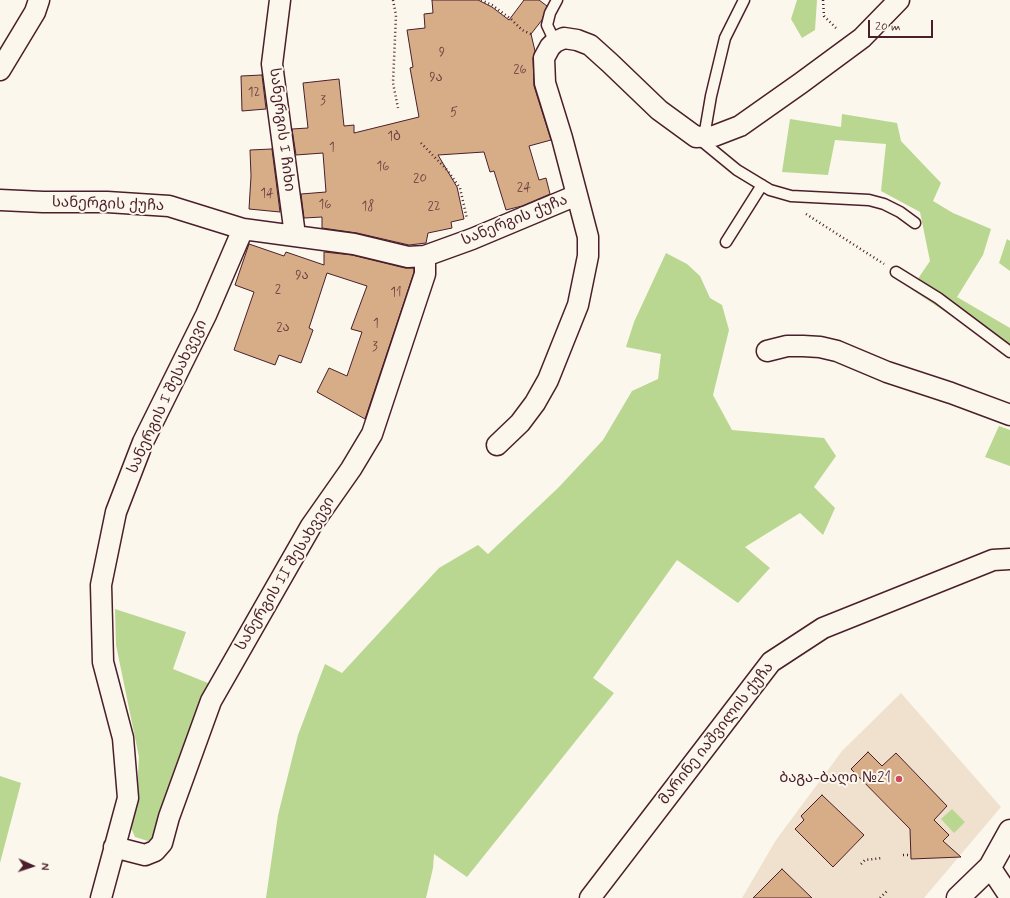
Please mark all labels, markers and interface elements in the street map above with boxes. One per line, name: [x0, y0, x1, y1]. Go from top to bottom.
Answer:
scale bar: [870, 12, 935, 38]
text: 20 m: [875, 19, 901, 35]
house number: 9: [439, 45, 445, 61]
house number: 26: [513, 62, 527, 78]
street label: სანერგის I ჩიხი: [264, 67, 298, 193]
house number: 9ა: [429, 70, 443, 86]
house number: 12: [248, 85, 260, 101]
house number: 3: [320, 93, 326, 109]
house number: 5: [450, 105, 458, 121]
house number: 1ბ: [387, 129, 401, 145]
house number: 1: [329, 140, 335, 156]
house number: 16: [377, 159, 389, 175]
house number: 20: [413, 171, 427, 187]
house number: 24: [517, 180, 531, 196]
house number: 14: [260, 186, 274, 202]
street label: სანერგის ქუჩა: [460, 192, 570, 250]
street label: სანერგის ქუჩა: [52, 194, 164, 216]
house number: 16: [319, 197, 331, 213]
house number: 18: [362, 199, 374, 215]
house number: 22: [427, 199, 441, 215]
house number: 9ა: [295, 268, 309, 284]
house number: 2: [275, 282, 281, 298]
house number: 11: [390, 285, 402, 301]
house number: 1: [373, 316, 379, 332]
street label: სანერგის I შესახვევი: [124, 317, 212, 477]
house number: 2ა: [276, 320, 290, 336]
house number: 3: [372, 339, 378, 355]
street label: სანერგის II შესახვევი: [233, 494, 339, 654]
street label: მარინე იაშვილის ქუჩა: [656, 659, 778, 809]
place label: ბაგა-ბაღი №21: [779, 770, 891, 788]
marker: ბაგა-ბაღი №21: [894, 774, 904, 784]
north arrow: [12, 846, 52, 886]
text: N: [37, 863, 51, 871]

